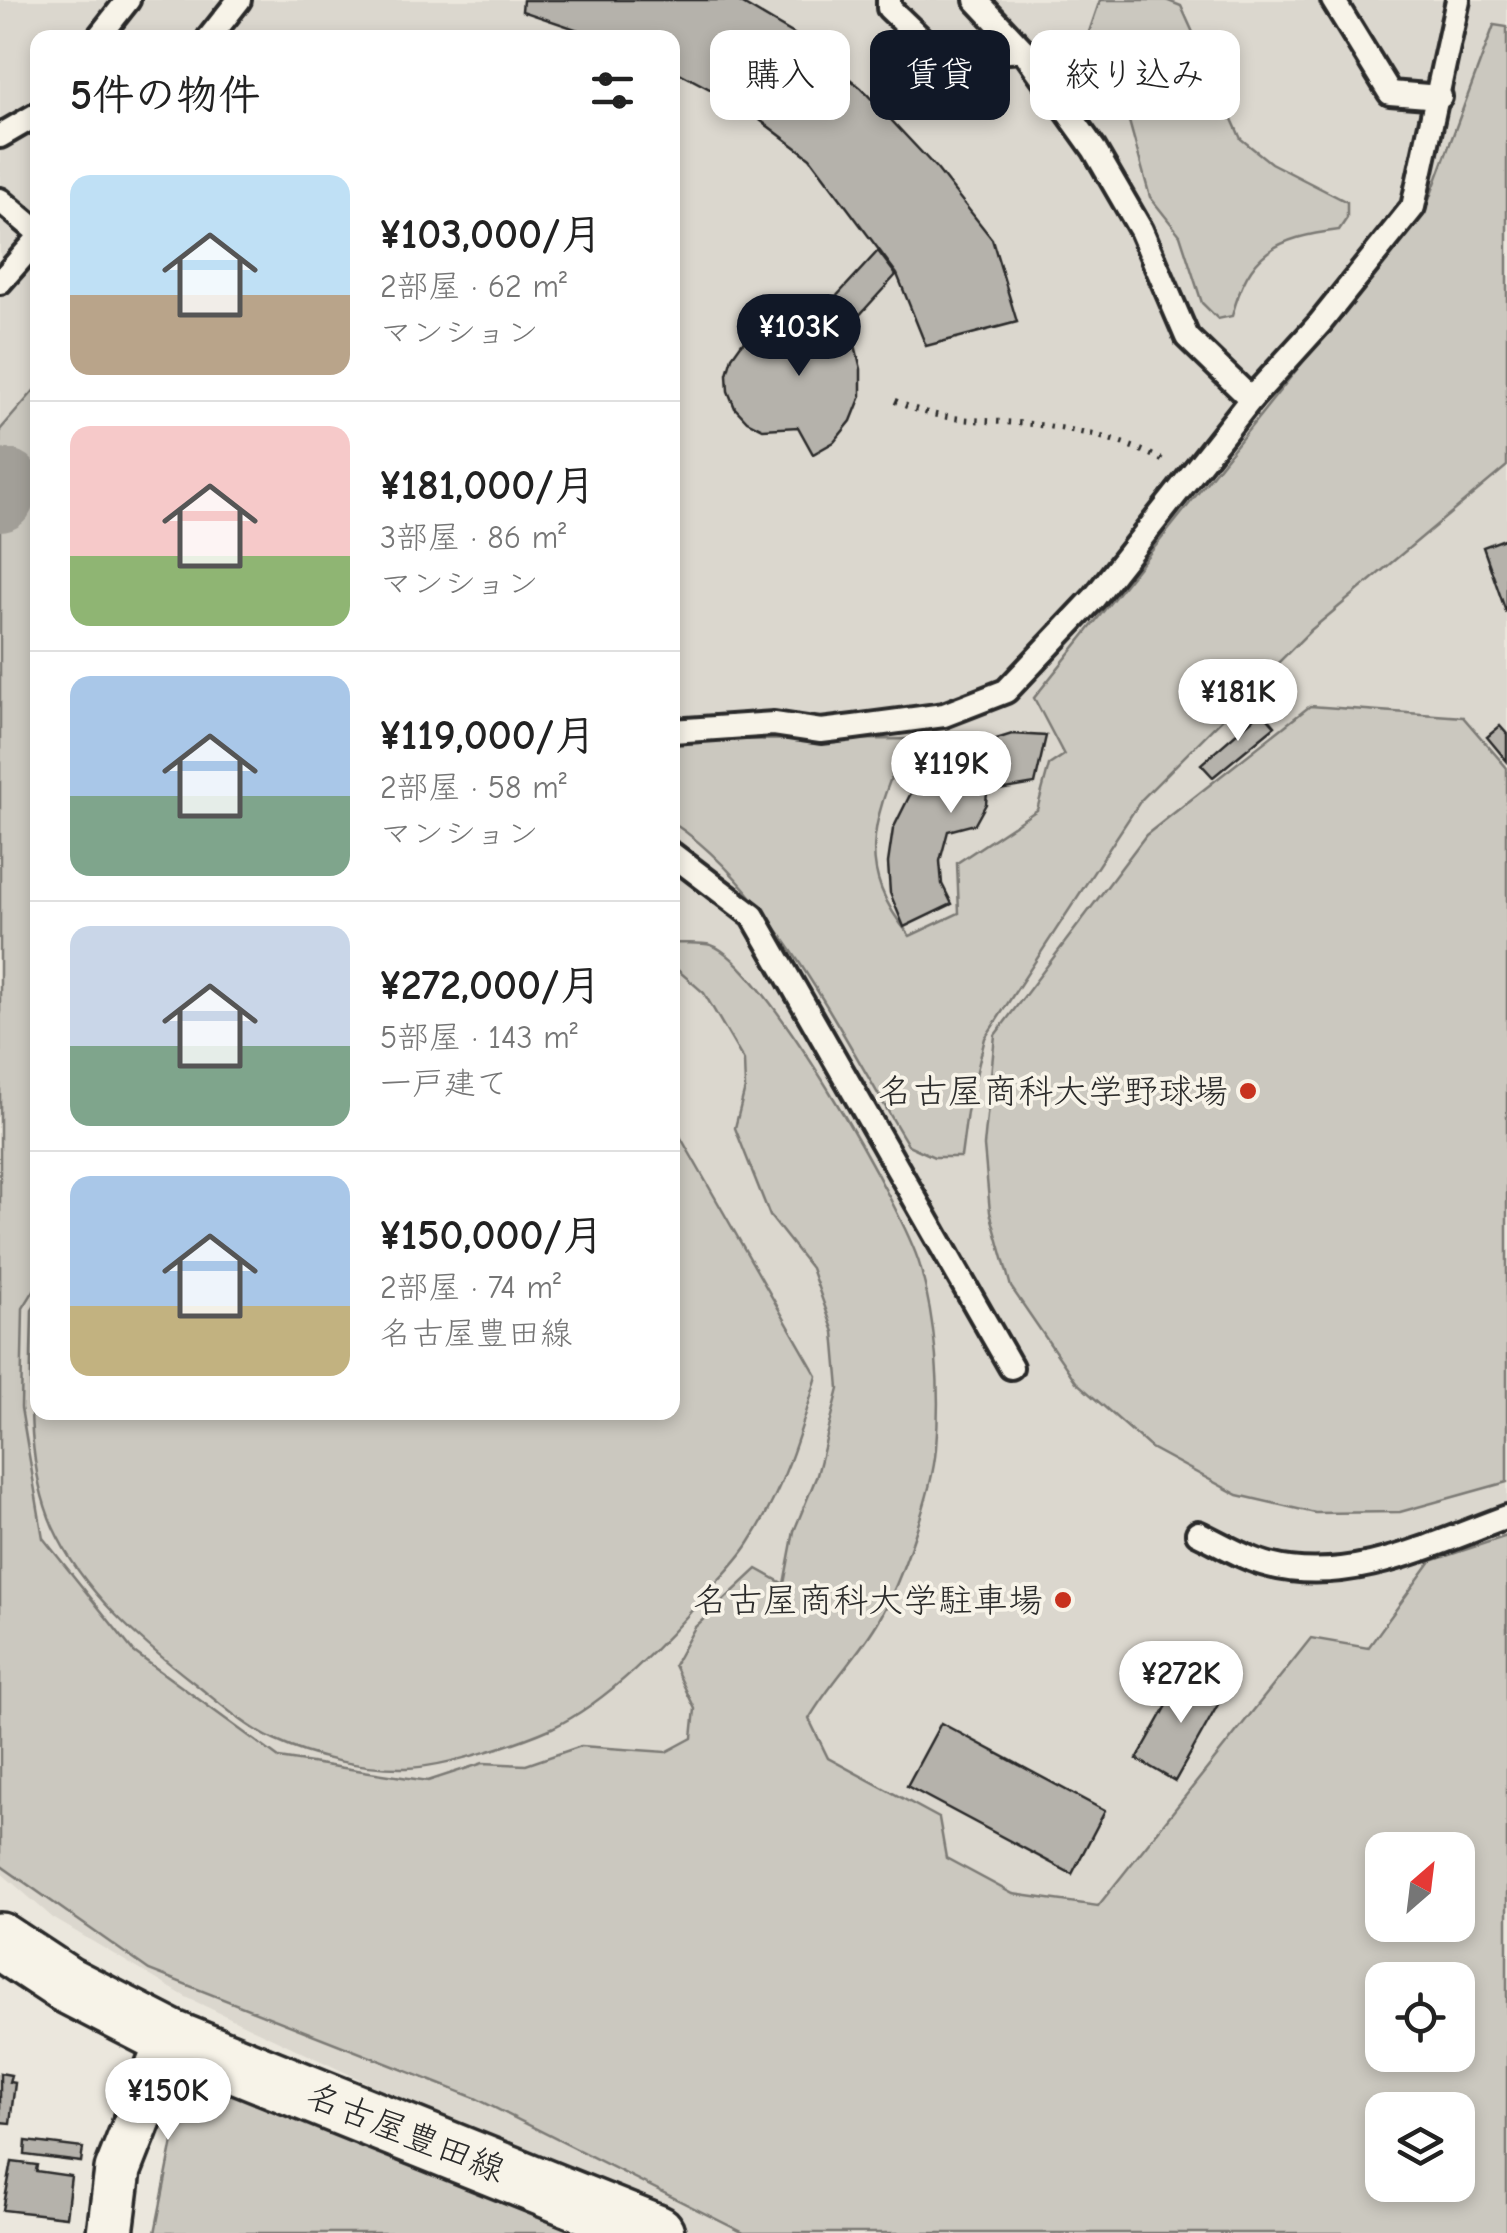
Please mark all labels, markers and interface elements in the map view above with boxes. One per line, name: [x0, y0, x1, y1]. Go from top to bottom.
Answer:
chip: 購入: [710, 30, 850, 120]
chip: 賃貸: [870, 30, 1010, 120]
chip: 絞り込み: [1030, 30, 1240, 120]
icon: filters: [585, 63, 640, 118]
text: 5件の物件: [70, 71, 260, 120]
text: ¥103,000/月: [380, 210, 602, 259]
icon: home: [150, 215, 270, 335]
text: 2部屋 · 62 m²: [380, 268, 567, 305]
pin: ¥103K: [729, 294, 869, 379]
text: ¥103K: [759, 308, 839, 345]
text: マンション: [380, 314, 539, 351]
text: ¥181,000/月: [380, 461, 596, 510]
icon: home: [150, 466, 270, 586]
text: 3部屋 · 86 m²: [380, 519, 566, 556]
text: マンション: [380, 565, 539, 602]
pin: ¥181K: [1168, 659, 1308, 744]
text: ¥181K: [1200, 673, 1276, 710]
text: ¥119,000/月: [380, 711, 596, 760]
icon: home: [150, 716, 270, 836]
pin: ¥119K: [881, 731, 1021, 816]
text: ¥119K: [913, 745, 989, 782]
text: 2部屋 · 58 m²: [380, 769, 567, 806]
text: マンション: [380, 815, 539, 852]
text: ¥272,000/月: [380, 961, 601, 1010]
icon: home: [150, 966, 270, 1086]
text: 5部屋 · 143 m²: [380, 1019, 578, 1056]
text: 一戸建て: [380, 1065, 508, 1102]
place label: 名古屋商科大学野球場: [878, 1071, 1228, 1112]
marker: 名古屋商科大学野球場: [1237, 1080, 1259, 1102]
text: ¥150,000/月: [380, 1211, 604, 1260]
icon: home: [150, 1216, 270, 1336]
text: 2部屋 · 74 m²: [380, 1269, 561, 1306]
text: 名古屋豊田線: [380, 1315, 572, 1352]
place label: 名古屋商科大学駐車場: [693, 1580, 1043, 1621]
marker: 名古屋商科大学駐車場: [1052, 1589, 1074, 1611]
pin: ¥272K: [1111, 1641, 1251, 1726]
text: ¥272K: [1141, 1655, 1221, 1692]
north arrow: [1365, 1832, 1475, 1942]
map controls: [1365, 1832, 1475, 2202]
button: locate: [1365, 1962, 1475, 2072]
pin: ¥150K: [98, 2058, 238, 2143]
text: ¥150K: [127, 2072, 209, 2109]
street label: 名古屋豊田線: [301, 2074, 511, 2191]
button: layers: [1365, 2092, 1475, 2202]

